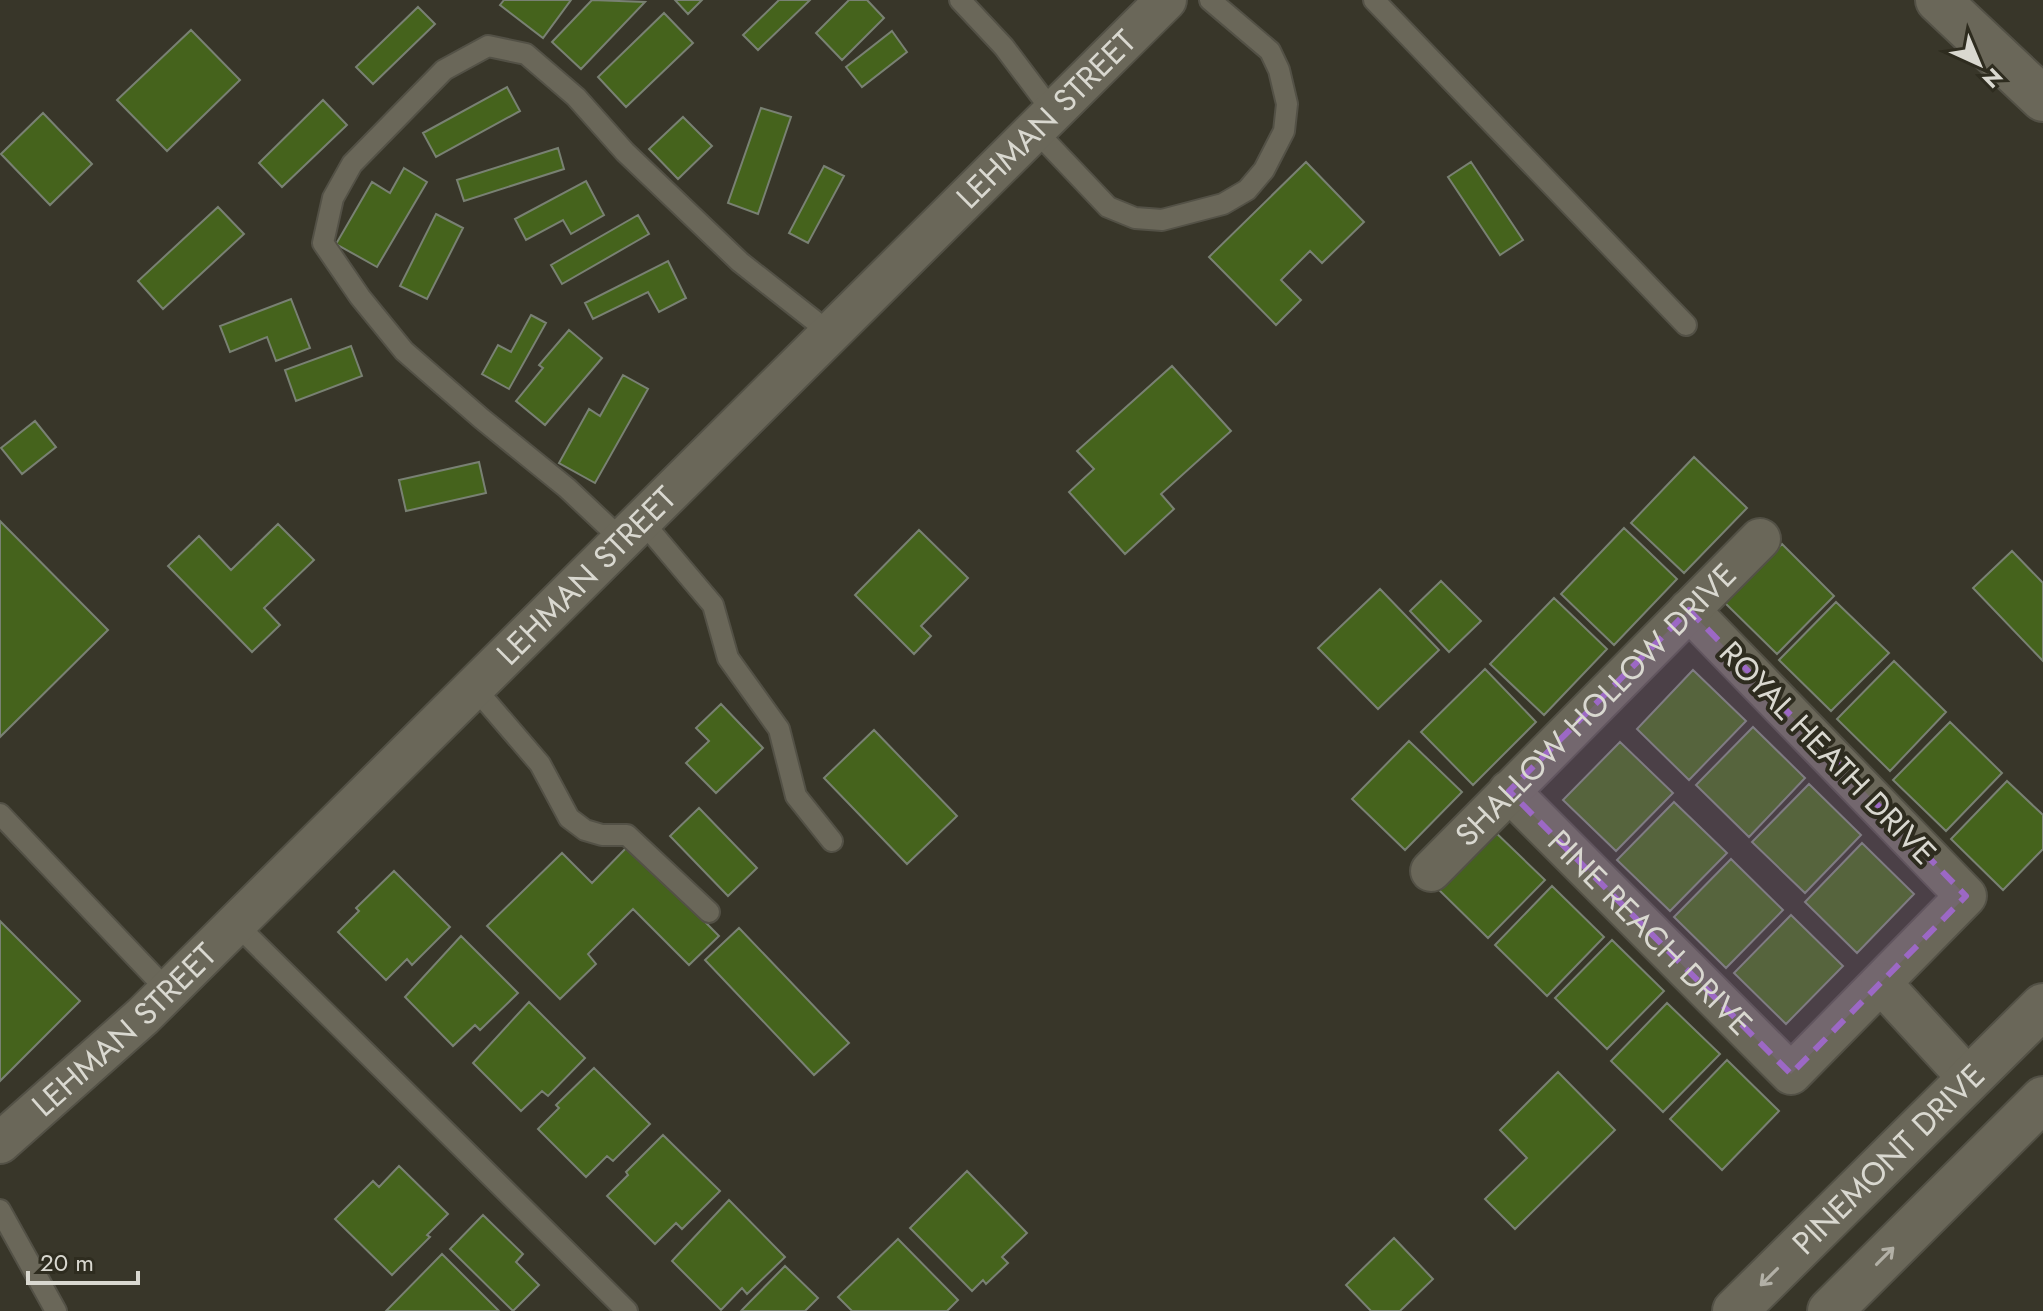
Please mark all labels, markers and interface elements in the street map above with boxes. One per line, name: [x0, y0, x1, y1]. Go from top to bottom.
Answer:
street label: LEHMAN STREET: [946, 19, 1146, 219]
north arrow: [1939, 24, 2019, 104]
text: N: [1975, 61, 2010, 96]
street label: LEHMAN STREET: [486, 476, 687, 676]
street label: SHALLOW HOLLOW DRIVE: [1445, 553, 1747, 857]
street label: ROYAL HEATH DRIVE: [1709, 631, 1947, 875]
street label: PINE REACH DRIVE: [1537, 819, 1763, 1046]
street label: LEHMAN STREET: [22, 933, 227, 1127]
street label: PINEMONT DRIVE: [1782, 1053, 1995, 1265]
scale bar: [28, 1235, 138, 1285]
text: 20 m: [40, 1245, 94, 1280]
one-way arrow: [1875, 1247, 1894, 1266]
one-way arrow: [1760, 1267, 1779, 1286]

